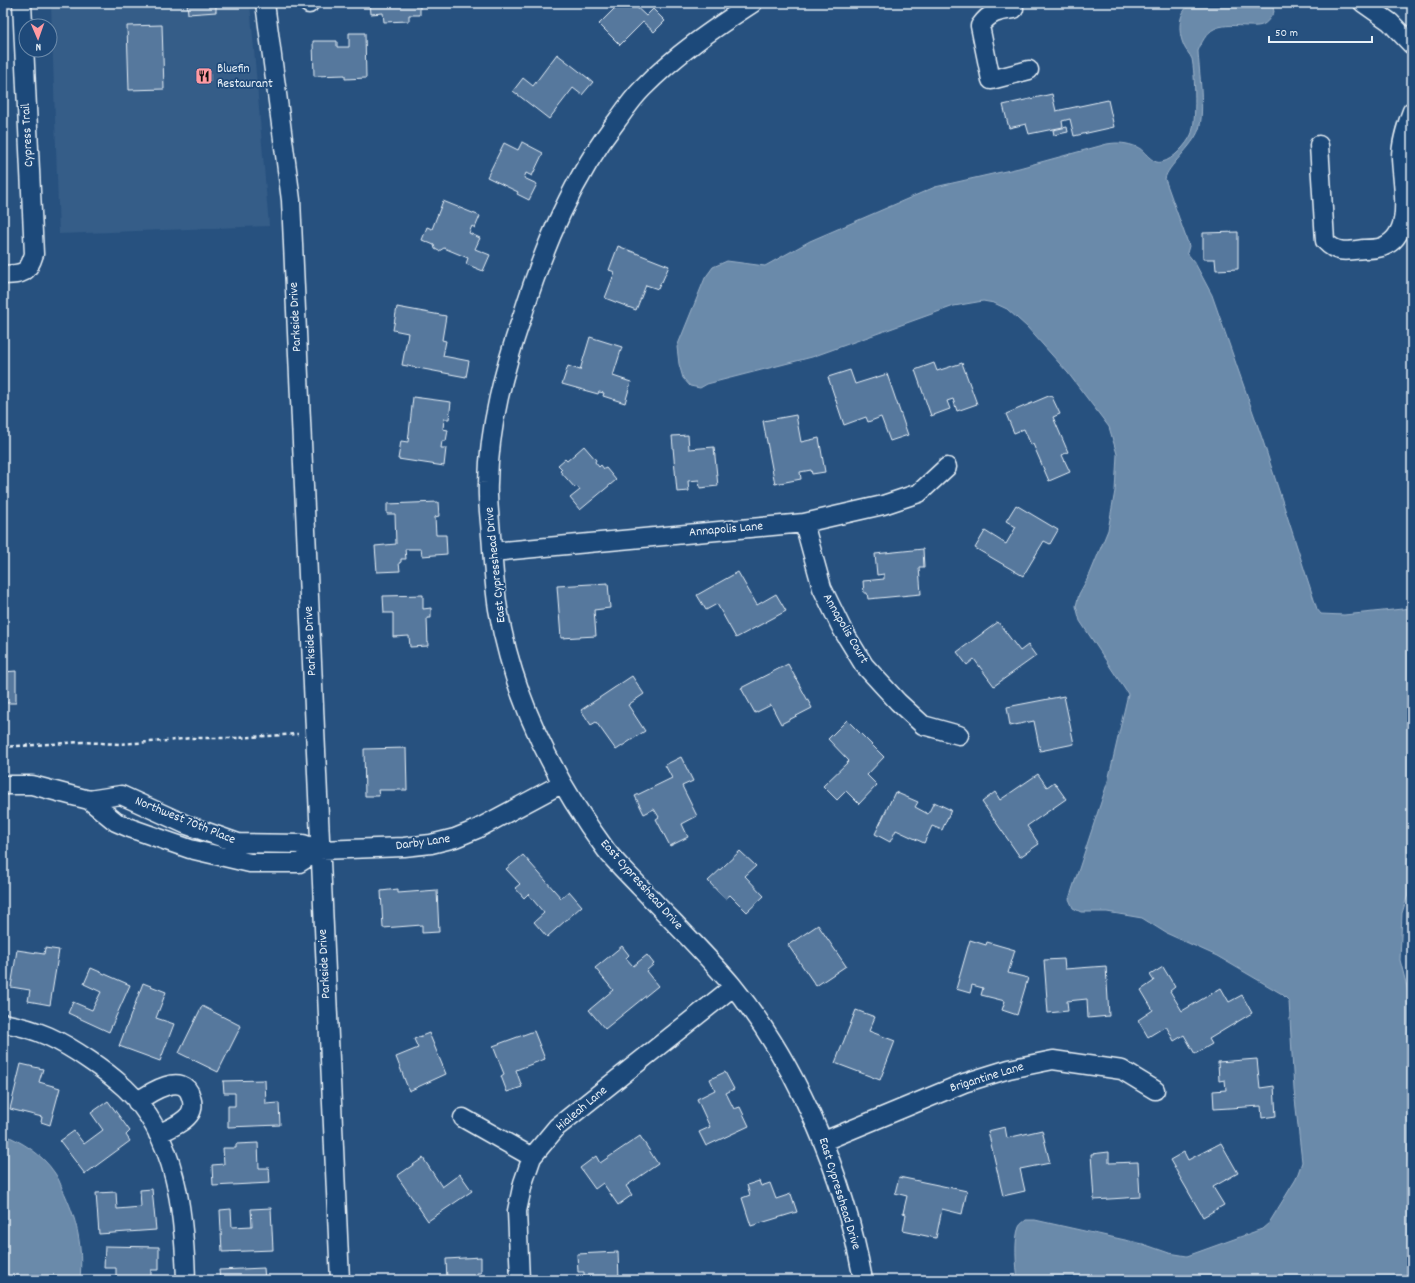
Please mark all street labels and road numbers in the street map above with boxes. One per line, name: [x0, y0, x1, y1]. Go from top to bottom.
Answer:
street label: Cypress Trail: [17, 103, 39, 167]
street label: Parkside Drive: [285, 281, 307, 352]
street label: East Cypresshead Drive: [480, 506, 512, 624]
street label: Annapolis Lane: [688, 517, 764, 543]
street label: Annapolis Court: [817, 590, 873, 668]
street label: Parkside Drive: [300, 605, 322, 676]
street label: Northwest 70th Place: [132, 792, 238, 850]
street label: Darby Lane: [395, 830, 452, 856]
street label: East Cypresshead Drive: [595, 835, 687, 935]
street label: Parkside Drive: [314, 928, 336, 999]
street label: Brigantine Lane: [948, 1058, 1026, 1098]
street label: Hialeah Lane: [552, 1082, 612, 1136]
street label: East Cypresshead Drive: [813, 1136, 865, 1253]

